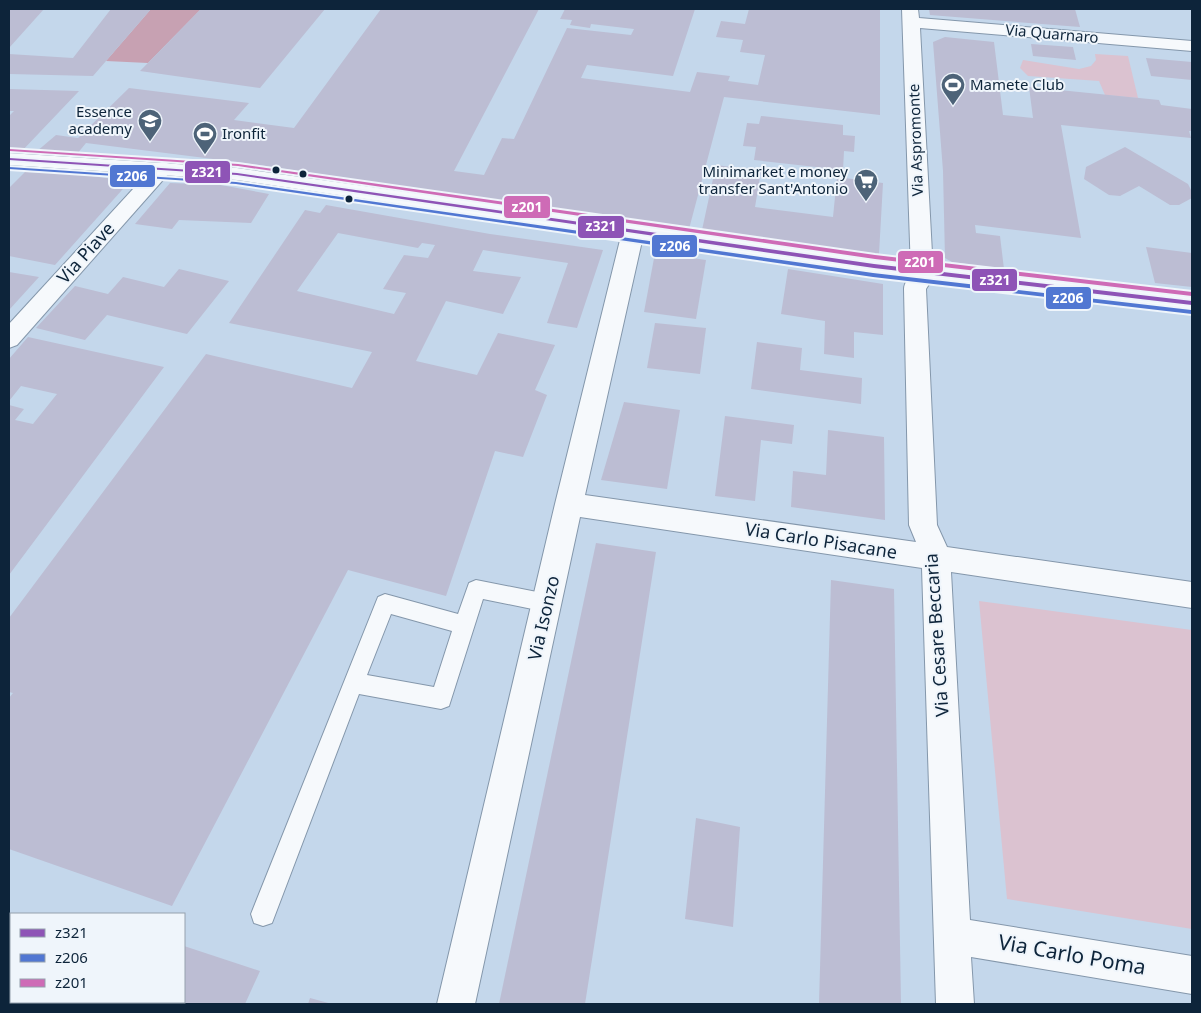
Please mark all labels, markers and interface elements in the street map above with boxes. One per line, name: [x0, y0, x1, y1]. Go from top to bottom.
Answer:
street label: Via Quarnaro: [1005, 19, 1099, 47]
sports icon: Mamete Club: [940, 72, 966, 106]
place label: Mamete Club: [970, 74, 1064, 94]
street label: Via Aspromonte: [903, 84, 927, 197]
place label: Essence academy: [69, 101, 132, 138]
school or university icon: Essence academy: [137, 108, 163, 142]
sports icon: Ironfit: [192, 121, 218, 155]
place label: Ironfit: [222, 123, 266, 143]
line badge: z321: [184, 160, 231, 184]
place label: Minimarket e money transfer Sant'Antonio: [699, 161, 848, 198]
text: z321: [192, 162, 222, 181]
line badge: z206: [109, 164, 156, 188]
unlabelled marker: [271, 165, 281, 175]
text: z206: [117, 166, 147, 185]
supermarket icon: Minimarket e money transfer Sant'Antonio: [853, 168, 879, 202]
unlabelled marker: [298, 169, 308, 179]
unlabelled marker: [344, 194, 354, 204]
line badge: z201: [503, 195, 551, 219]
text: z201: [512, 197, 542, 216]
line badge: z321: [577, 215, 625, 239]
street label: Via Piave: [51, 216, 119, 288]
text: z321: [586, 216, 616, 235]
line badge: z206: [651, 234, 698, 258]
text: z206: [660, 236, 690, 255]
line badge: z201: [897, 250, 944, 274]
text: z201: [905, 252, 935, 271]
line badge: z321: [971, 268, 1018, 292]
text: z321: [980, 270, 1010, 289]
line badge: z206: [1045, 286, 1092, 310]
text: z206: [1053, 288, 1083, 307]
street label: Via Carlo Pisacane: [743, 516, 899, 564]
street label: Via Cesare Beccaria: [918, 553, 954, 718]
street label: Via Isonzo: [522, 573, 564, 663]
legend: [10, 913, 185, 1003]
text: z321: [55, 922, 88, 942]
street label: Via Carlo Poma: [996, 927, 1148, 981]
text: z206: [55, 947, 88, 967]
text: z201: [55, 972, 88, 992]

